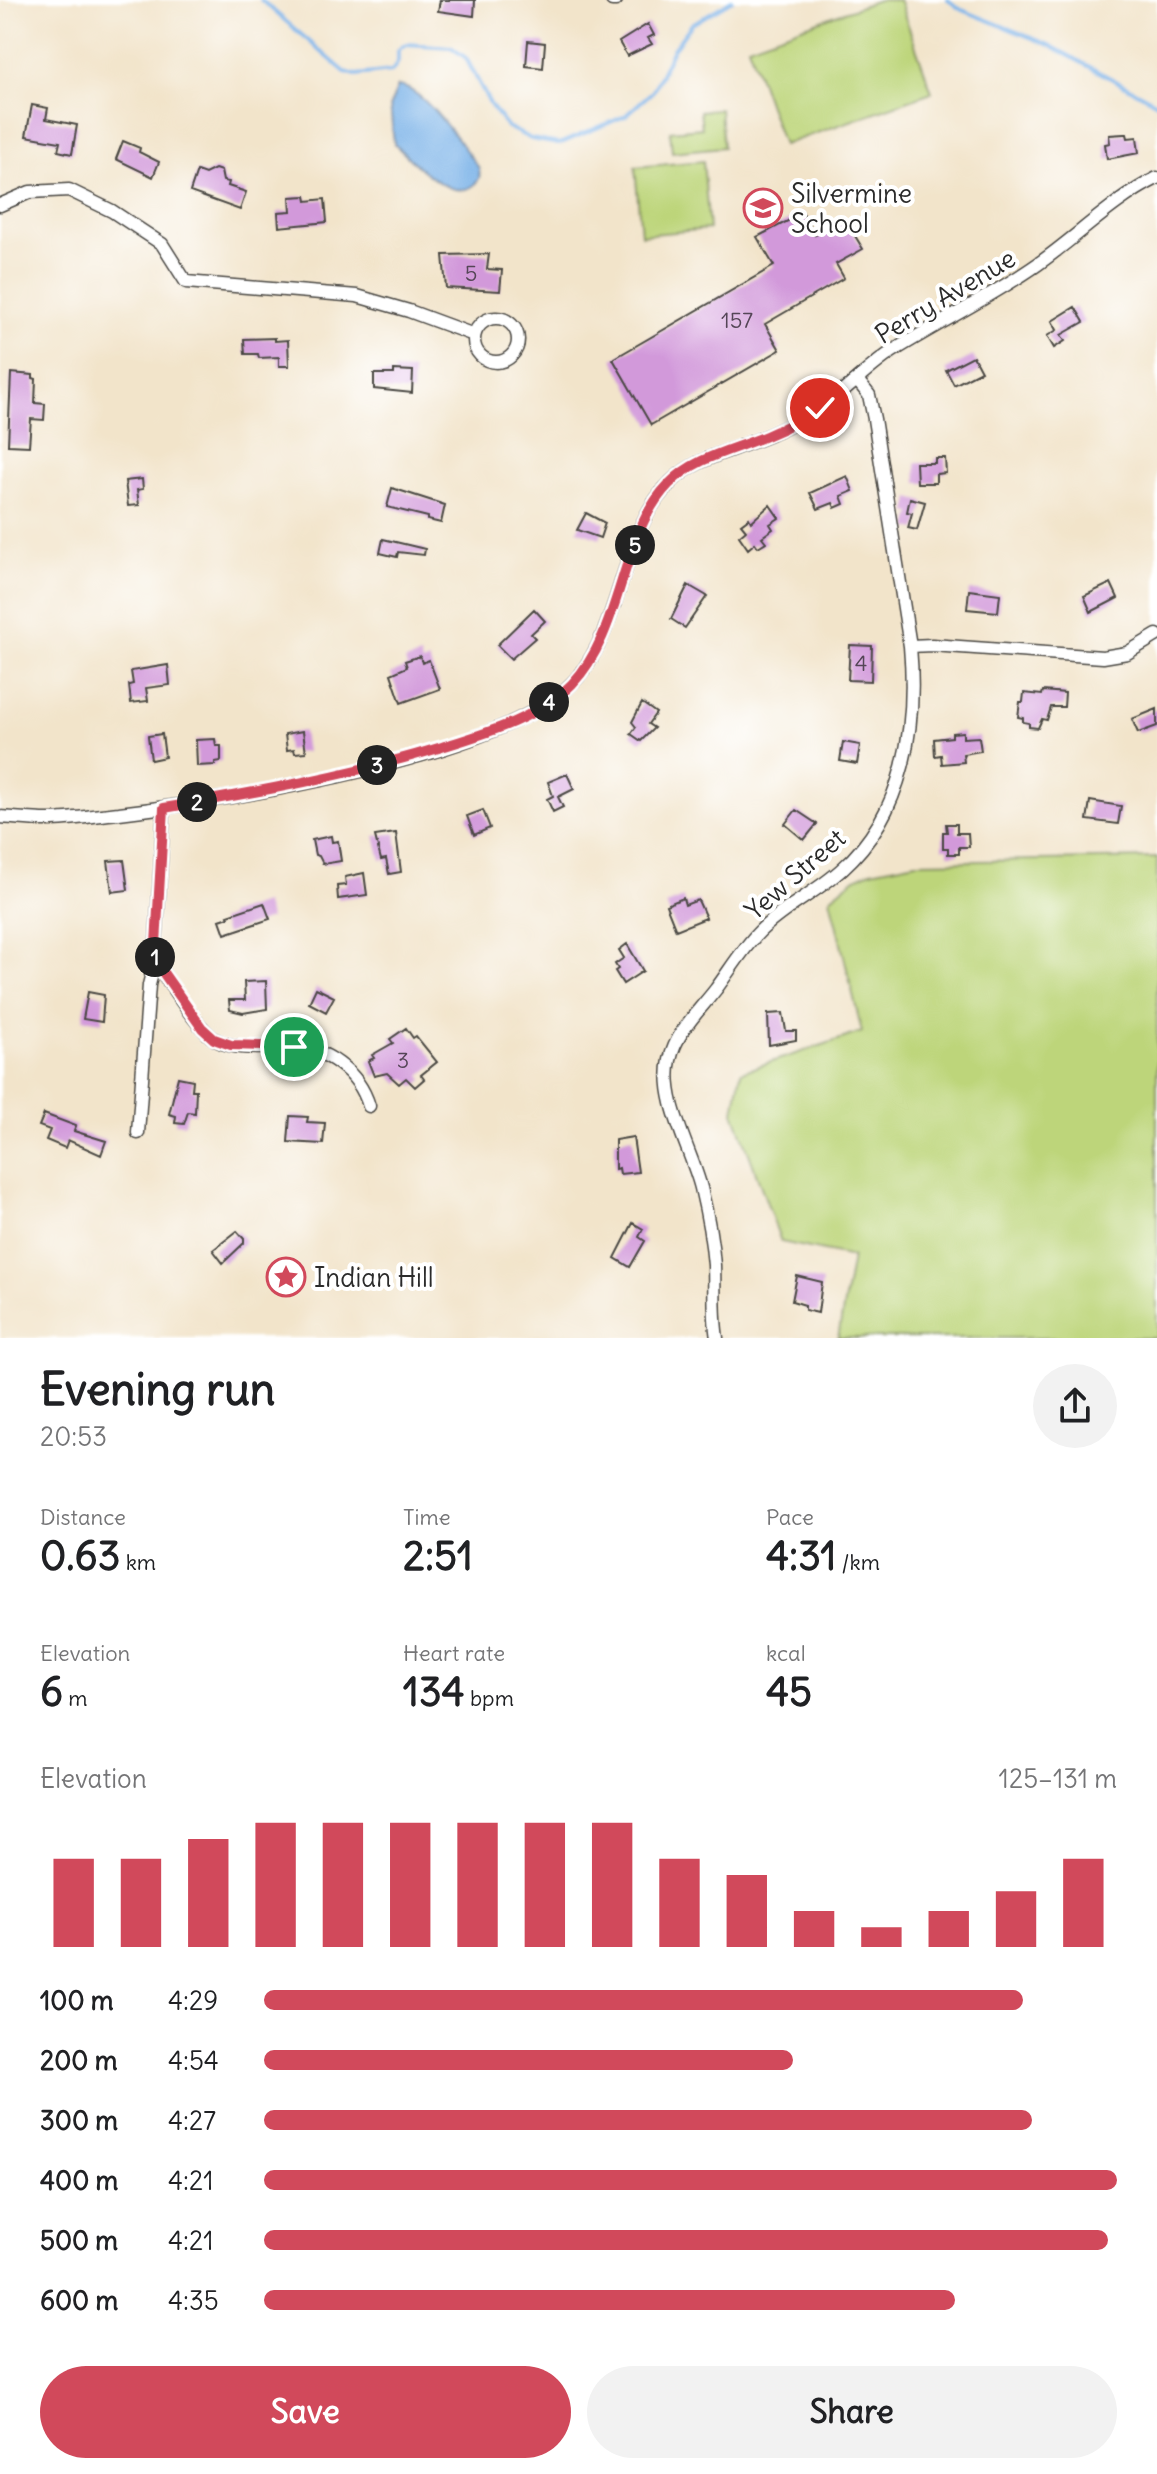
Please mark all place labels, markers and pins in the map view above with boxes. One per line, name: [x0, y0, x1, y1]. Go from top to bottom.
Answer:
place label: Silvermine School: [791, 177, 912, 240]
school or university icon: Silvermine School: [742, 187, 784, 229]
pin: [786, 374, 854, 442]
pin: 5: [615, 525, 655, 565]
pin: 4: [529, 682, 569, 722]
pin: 3: [357, 745, 397, 785]
pin: 2: [177, 782, 217, 822]
pin: 1: [135, 937, 175, 977]
pin: [260, 1013, 328, 1081]
place icon: Indian Hill: [265, 1256, 307, 1298]
place label: Indian Hill: [314, 1261, 434, 1294]

